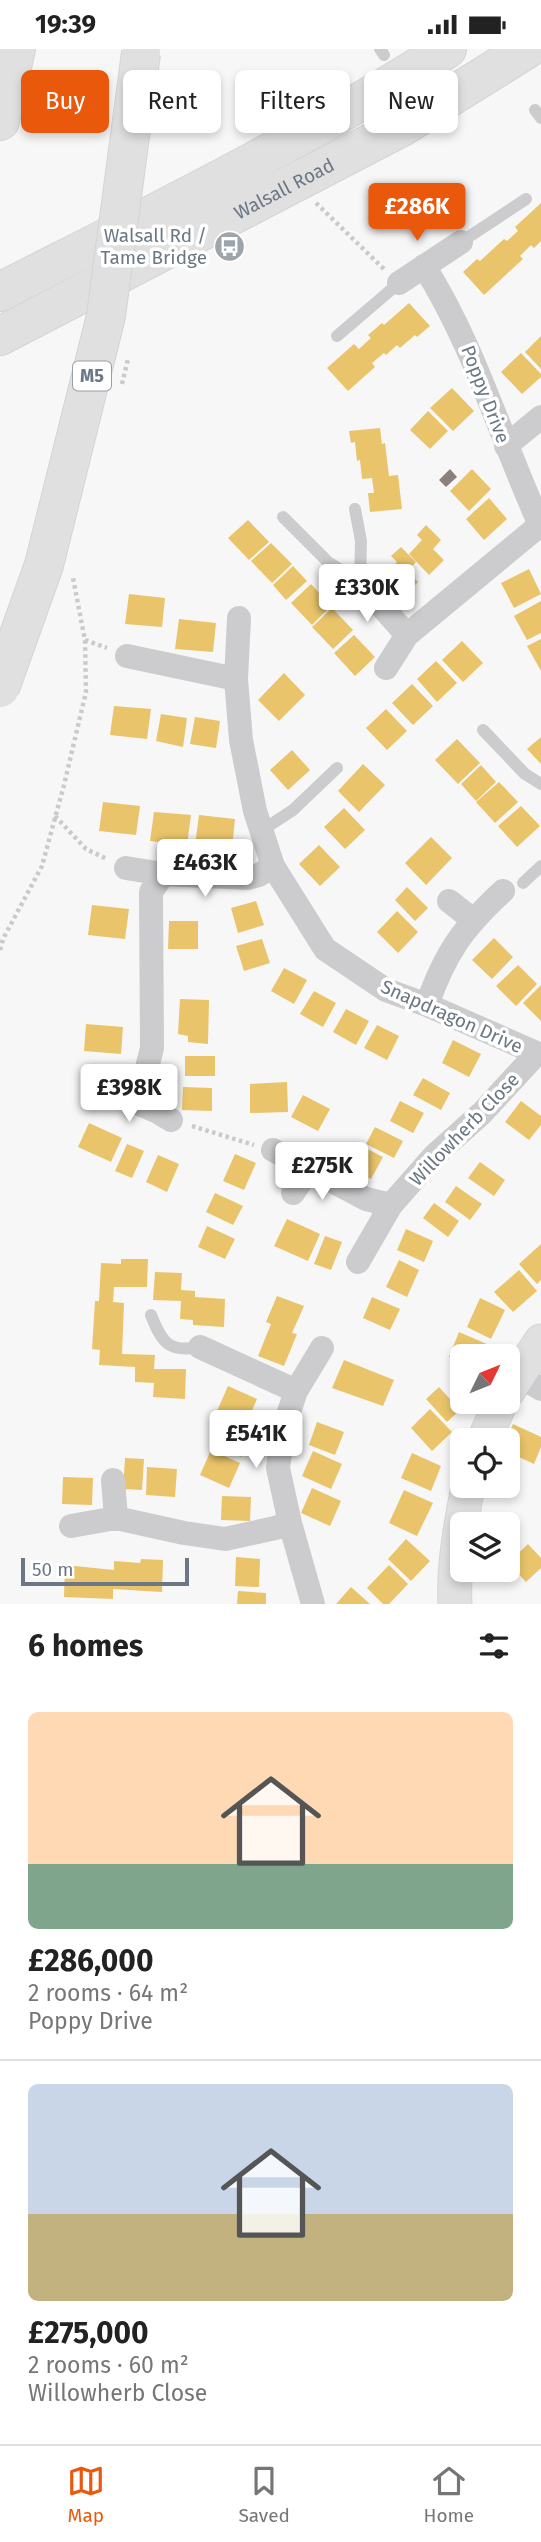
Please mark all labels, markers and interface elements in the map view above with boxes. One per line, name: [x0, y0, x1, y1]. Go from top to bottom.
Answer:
text: 19:39: [35, 9, 96, 40]
chip: Buy: [21, 70, 109, 133]
chip: Rent: [123, 70, 221, 133]
chip: Filters: [235, 70, 350, 133]
chip: New: [364, 70, 458, 133]
street label: Walsall Road: [230, 153, 338, 224]
pin: £286K: [368, 183, 466, 243]
text: £286K: [384, 192, 450, 220]
place label: Walsall Rd / Tame Bridge: [101, 224, 207, 269]
bus stop icon: Walsall Rd / Tame Bridge: [213, 229, 247, 263]
street label: Poppy Drive: [456, 342, 515, 446]
road number: M5: [73, 361, 111, 391]
pin: £330K: [318, 565, 416, 624]
text: £330K: [335, 573, 399, 601]
pin: £463K: [156, 839, 254, 899]
text: £463K: [173, 848, 237, 876]
street label: Snapdragon Drive: [377, 975, 526, 1058]
pin: £398K: [80, 1065, 178, 1124]
street label: Willowherb Close: [405, 1068, 524, 1191]
text: £398K: [97, 1073, 161, 1101]
pin: £275K: [273, 1143, 371, 1202]
text: £275K: [291, 1151, 353, 1179]
north arrow: [450, 1344, 520, 1414]
map controls: [450, 1344, 520, 1582]
pin: £541K: [207, 1411, 305, 1470]
text: £541K: [226, 1419, 286, 1447]
button: locate: [450, 1428, 520, 1498]
button: layers: [450, 1512, 520, 1582]
scale bar: [21, 1555, 189, 1587]
text: 50 m: [32, 1558, 73, 1581]
icon: filters: [475, 1627, 513, 1665]
text: 6 homes: [28, 1628, 143, 1664]
icon: home: [208, 1758, 334, 1884]
text: £286,000: [28, 1943, 153, 1979]
text: 2 rooms · 64 m²: [28, 1979, 188, 2007]
text: Poppy Drive: [28, 2007, 153, 2035]
icon: home: [208, 2130, 334, 2256]
text: £275,000: [28, 2315, 149, 2351]
text: 2 rooms · 60 m²: [28, 2351, 189, 2379]
text: Willowherb Close: [28, 2379, 207, 2407]
tab: Map: [67, 2462, 105, 2527]
tab: Saved: [238, 2462, 290, 2527]
tab: Home: [424, 2462, 474, 2527]

